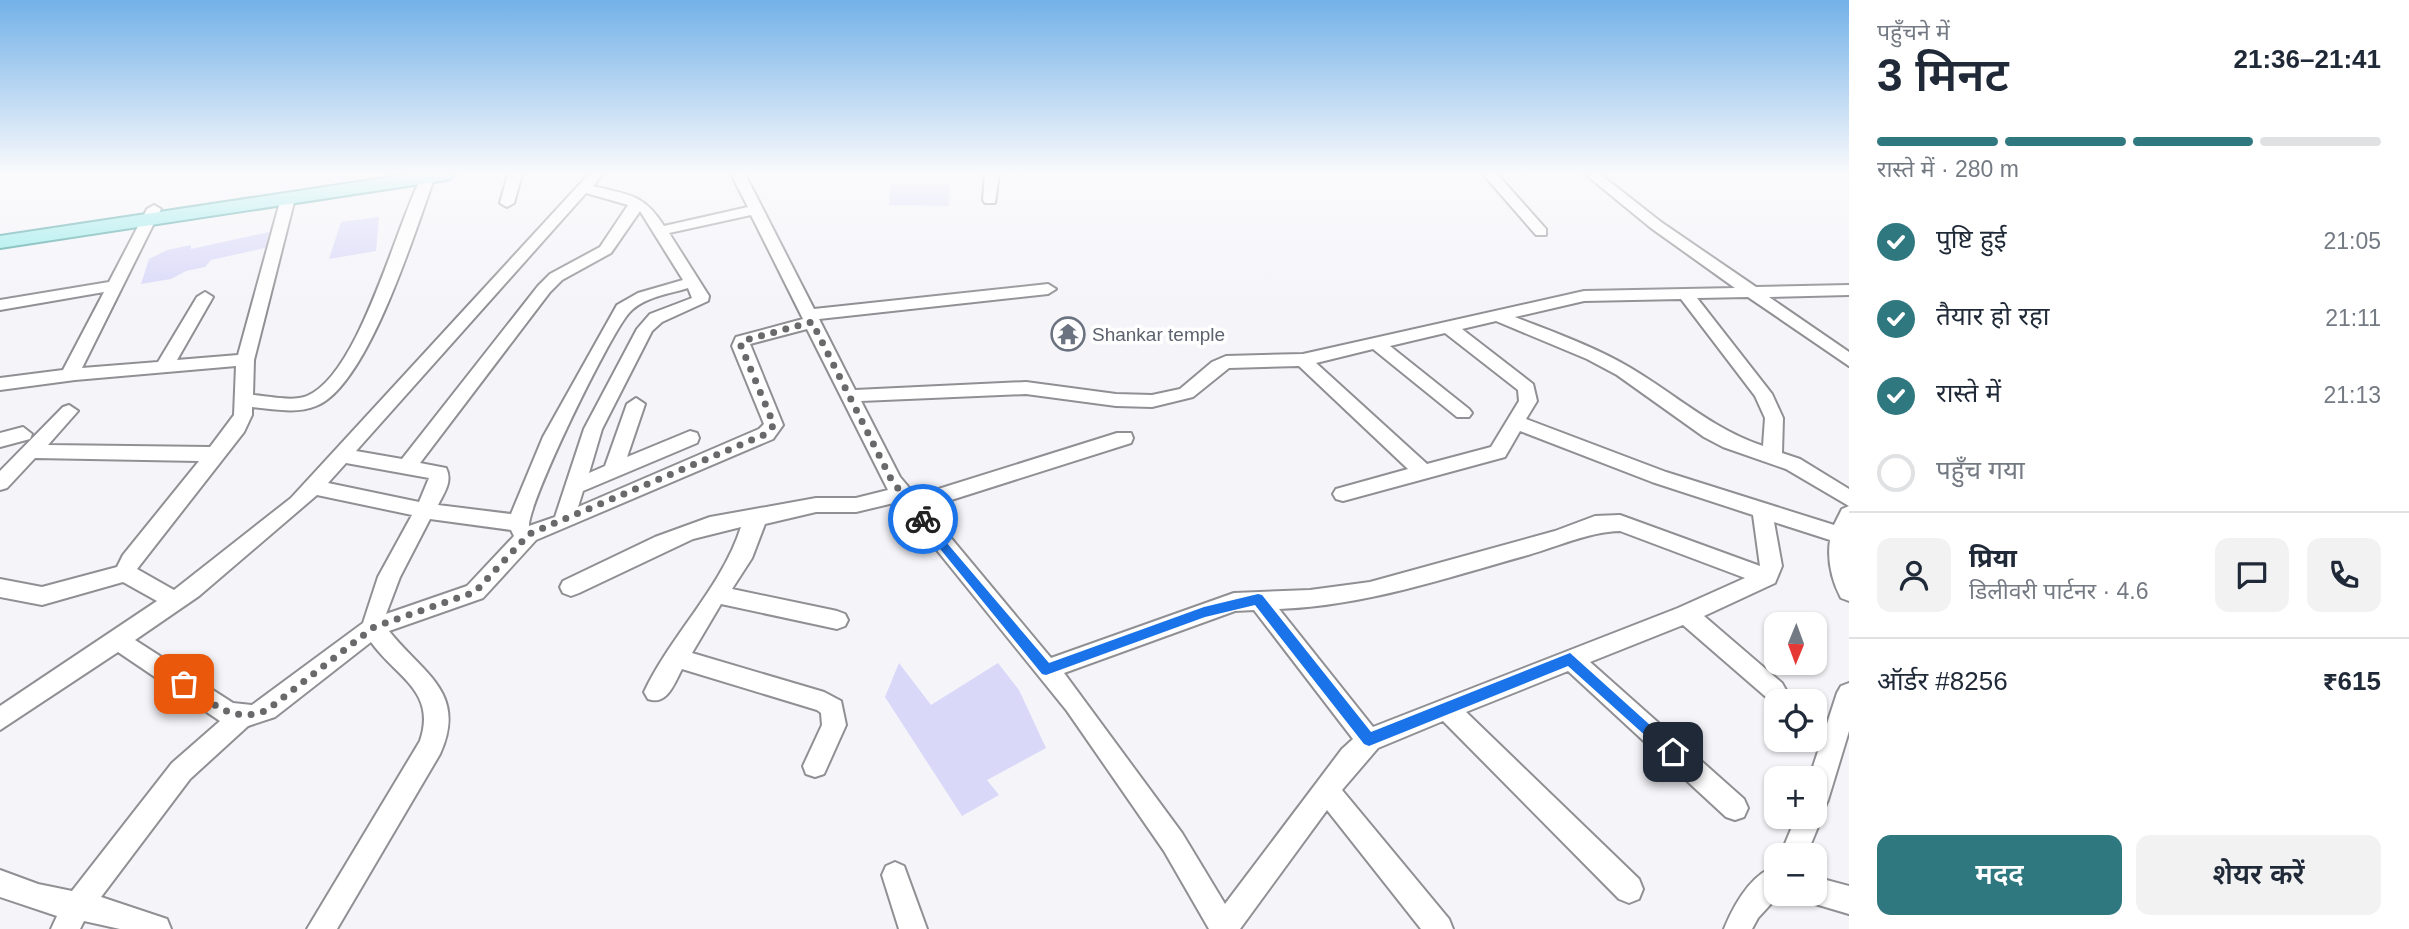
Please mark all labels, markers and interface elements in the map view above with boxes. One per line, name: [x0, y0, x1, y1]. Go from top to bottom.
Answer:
text: पहुँचने में: [1877, 19, 1950, 45]
text: 21:36–21:41: [2234, 44, 2381, 74]
text: 3 मिनट: [1877, 49, 2009, 101]
text: रास्ते में · 280 m: [1877, 156, 2019, 182]
icon: check: [1877, 223, 1915, 261]
text: पुष्टि हुई: [1936, 224, 2006, 254]
text: 21:05: [2323, 228, 2381, 254]
icon: check: [1877, 300, 1915, 338]
text: तैयार हो रहा: [1936, 301, 2049, 331]
text: 21:11: [2325, 305, 2381, 331]
temple icon: Shankar temple: [1049, 315, 1087, 353]
place label: Shankar temple: [1092, 324, 1225, 345]
icon: check: [1877, 377, 1915, 415]
text: रास्ते में: [1936, 378, 2001, 408]
text: 21:13: [2323, 382, 2381, 408]
text: पहुँच गया: [1936, 455, 2025, 485]
courier: [888, 484, 958, 554]
icon: bike: [904, 500, 942, 538]
button: person: [1877, 538, 1951, 612]
button: chat: [2215, 538, 2289, 612]
button: phone: [2307, 538, 2381, 612]
text: प्रिया: [1969, 543, 2017, 573]
text: डिलीवरी पार्टनर · 4.6: [1969, 578, 2149, 604]
north arrow: [1764, 612, 1827, 676]
map controls: [1764, 612, 1827, 906]
pin: [154, 654, 214, 714]
icon: bag: [165, 665, 203, 703]
text: ऑर्डर #8256: [1877, 666, 2008, 696]
text: ₹615: [2323, 666, 2381, 696]
button: locate: [1764, 689, 1827, 752]
pin: [1643, 722, 1703, 782]
icon: home: [1654, 733, 1692, 771]
button: +: [1764, 766, 1827, 829]
button: मदद: [1877, 835, 2122, 915]
button: शेयर करें: [2136, 835, 2381, 915]
button: −: [1764, 843, 1827, 906]

